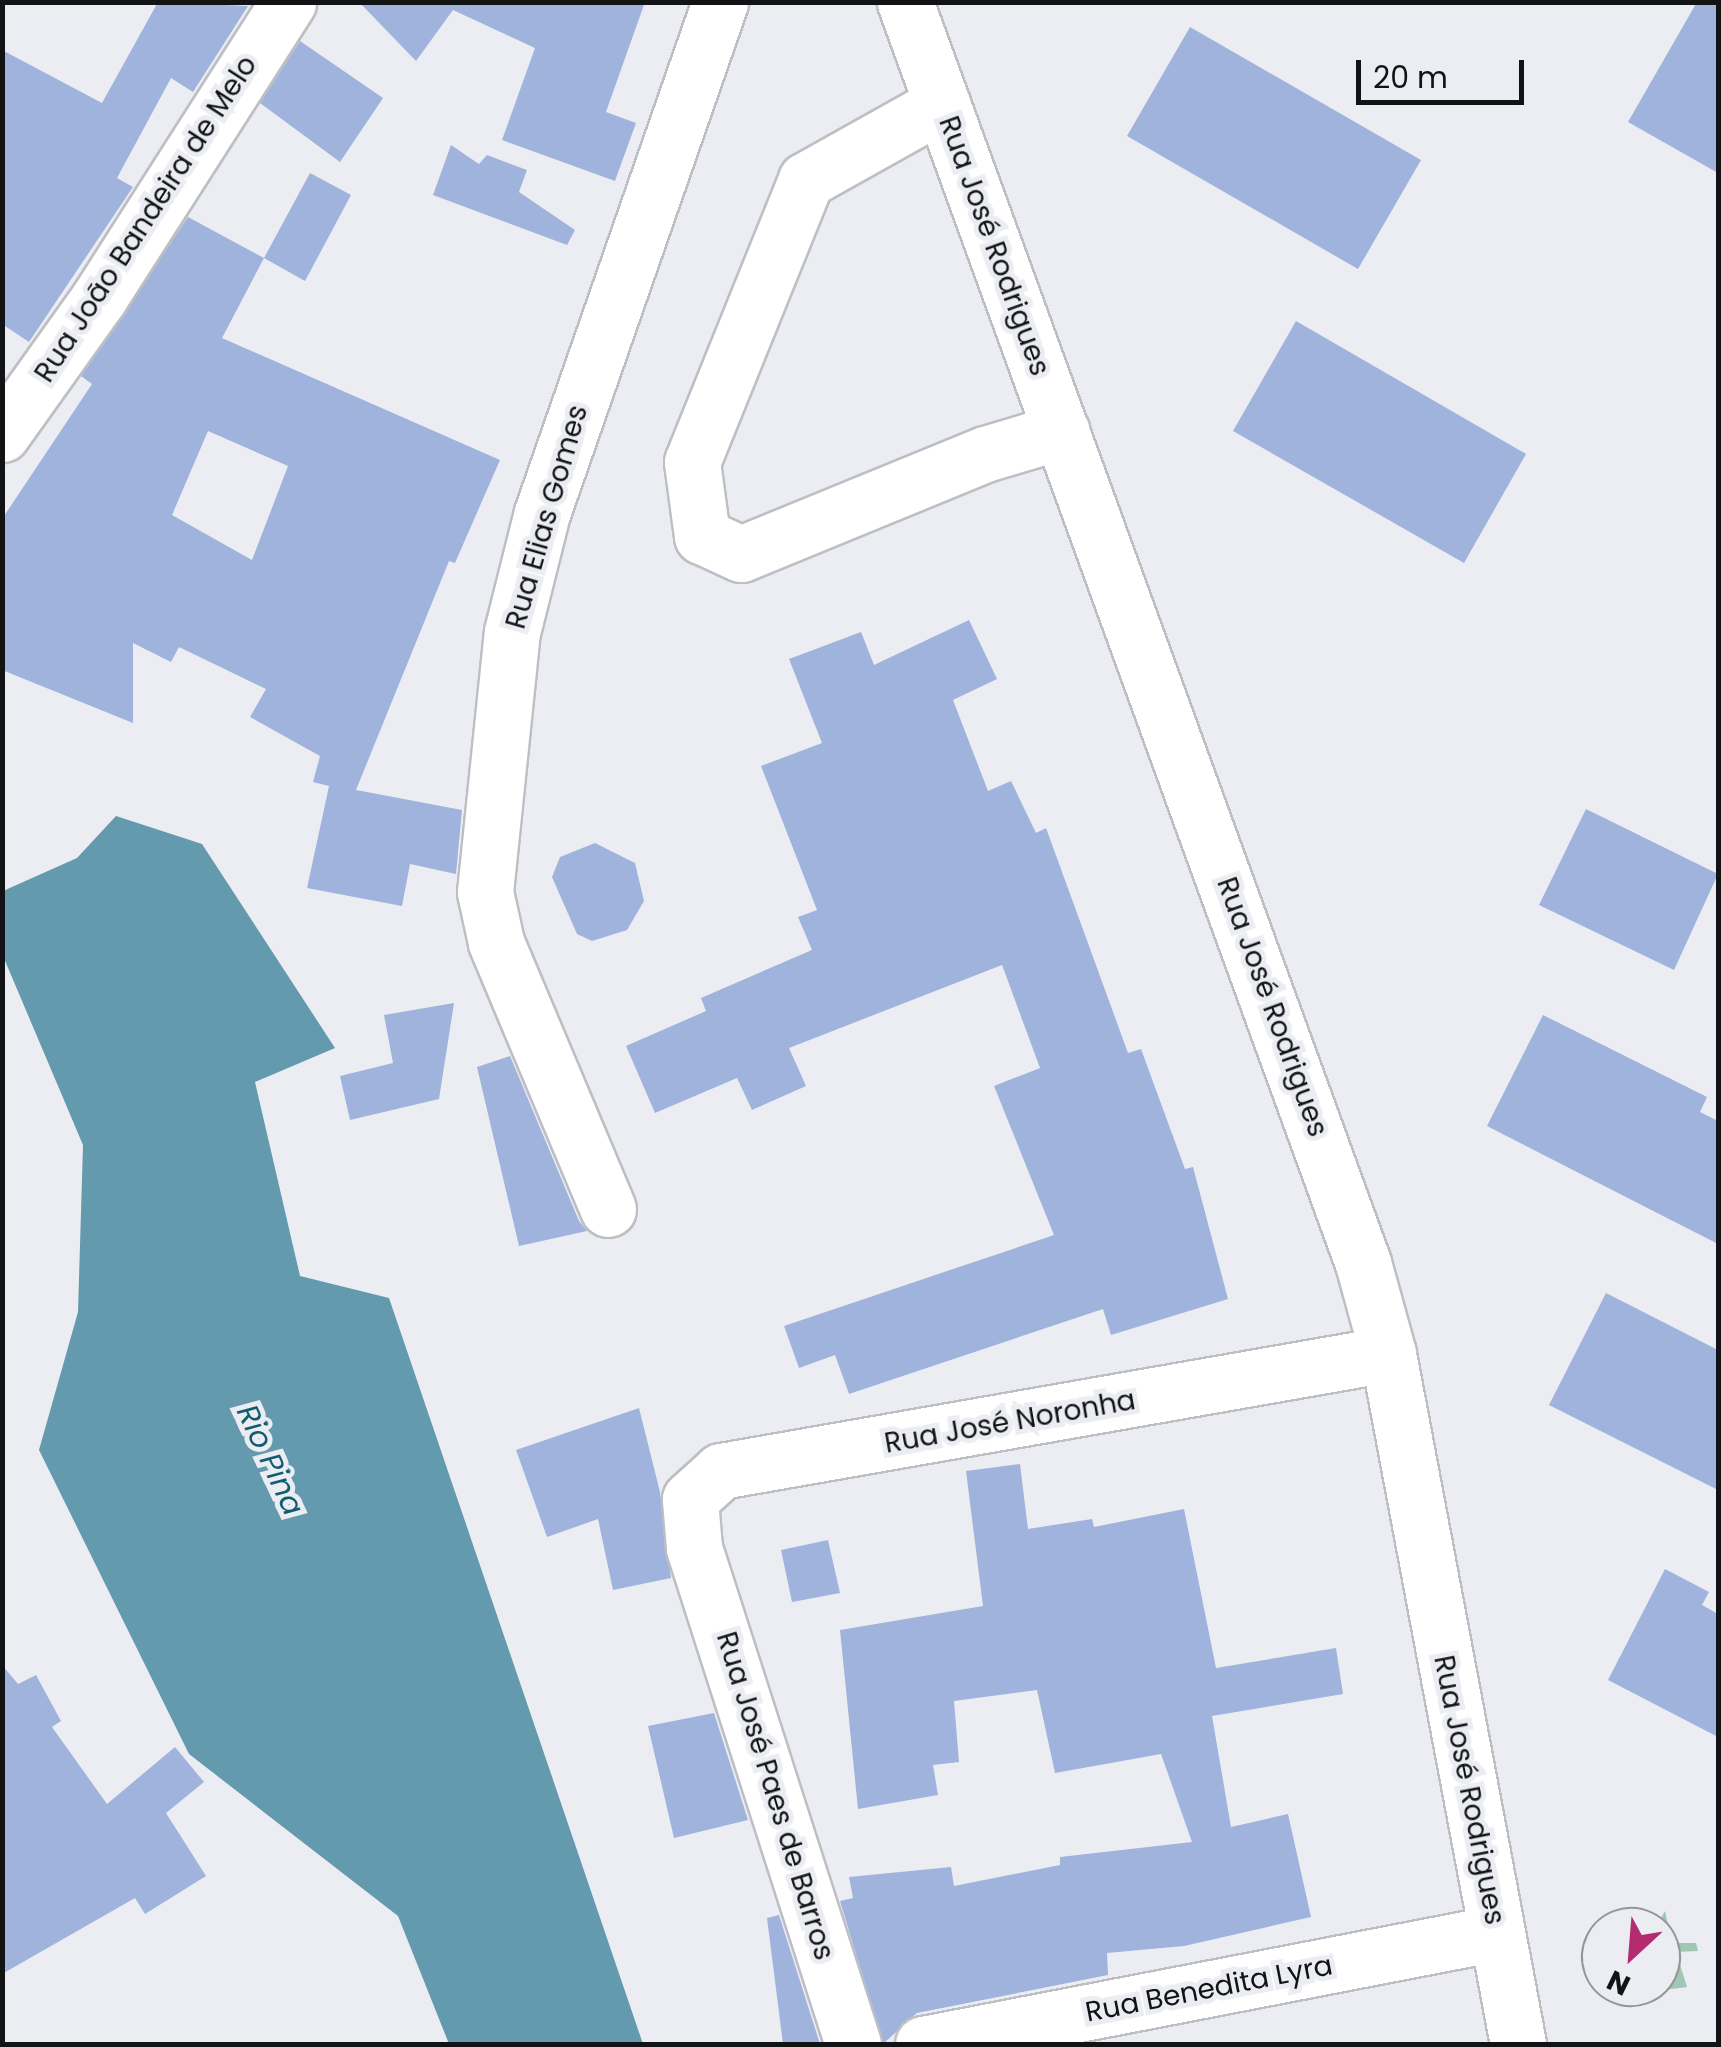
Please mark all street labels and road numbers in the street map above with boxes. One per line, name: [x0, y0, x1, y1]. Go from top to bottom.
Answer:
street label: Rua João Bandeira de Melo: [28, 49, 264, 389]
street label: Rua José Rodrigues: [931, 112, 1057, 380]
street label: Rua Elias Gomes: [499, 401, 595, 633]
street label: Rua José Rodrigues: [1209, 873, 1335, 1141]
street label: Rua José Noronha: [882, 1383, 1138, 1461]
street label: Rua José Paes de Barros: [709, 1628, 841, 1964]
street label: Rua José Rodrigues: [1426, 1653, 1512, 1927]
street label: Rua Benedita Lyra: [1083, 1949, 1335, 2029]

